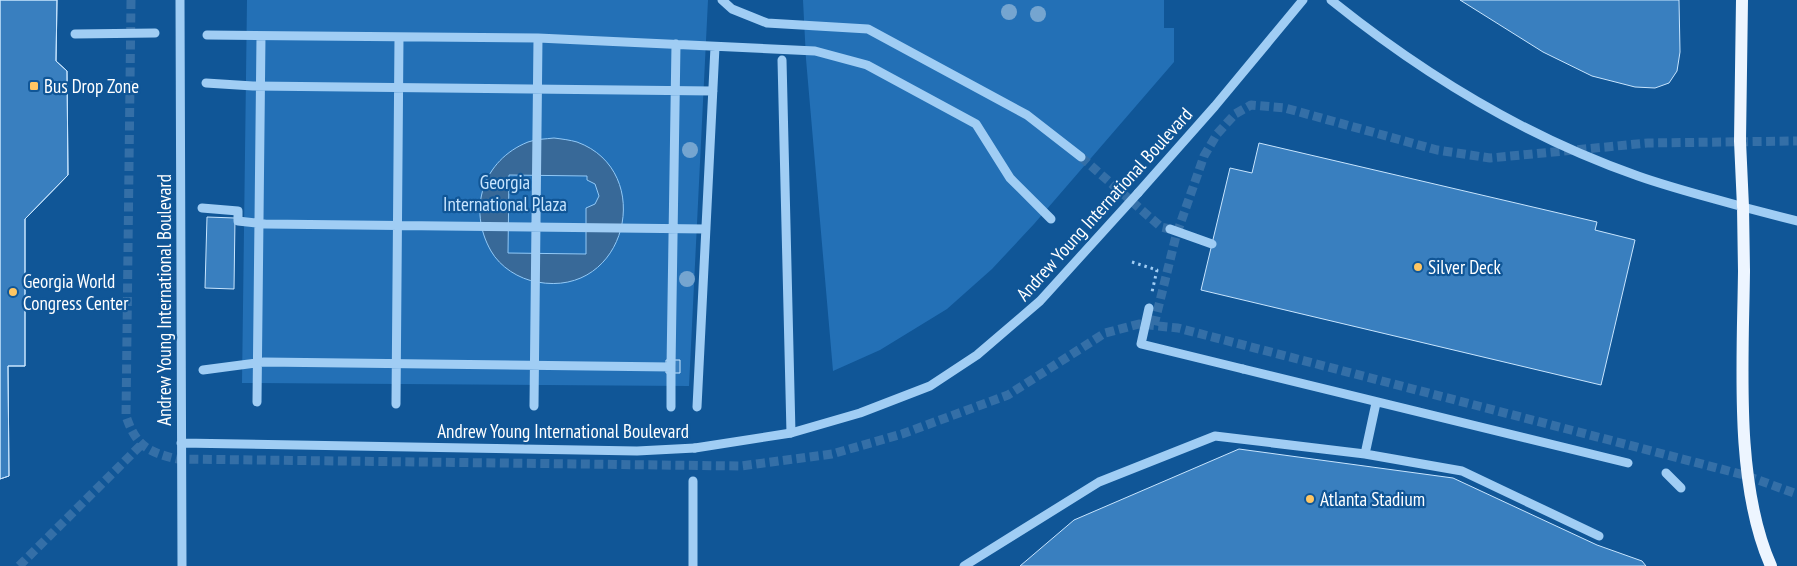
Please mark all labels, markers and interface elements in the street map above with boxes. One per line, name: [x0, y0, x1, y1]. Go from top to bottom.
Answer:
place label: Bus Drop Zone: [44, 74, 139, 98]
marker: Bus Drop Zone: [28, 80, 40, 92]
street label: Andrew Young International Boulevard: [1011, 102, 1197, 306]
park label: Georgia International Plaza: [443, 170, 567, 216]
street label: Andrew Young International Boulevard: [152, 174, 176, 426]
place label: Silver Deck: [1428, 255, 1502, 279]
marker: Silver Deck: [1412, 261, 1424, 273]
place label: Georgia World Congress Center: [23, 269, 129, 315]
marker: Georgia World Congress Center: [7, 286, 19, 298]
street label: Andrew Young International Boulevard: [437, 419, 689, 443]
place label: Atlanta Stadium: [1320, 487, 1425, 511]
marker: Atlanta Stadium: [1304, 493, 1316, 505]

